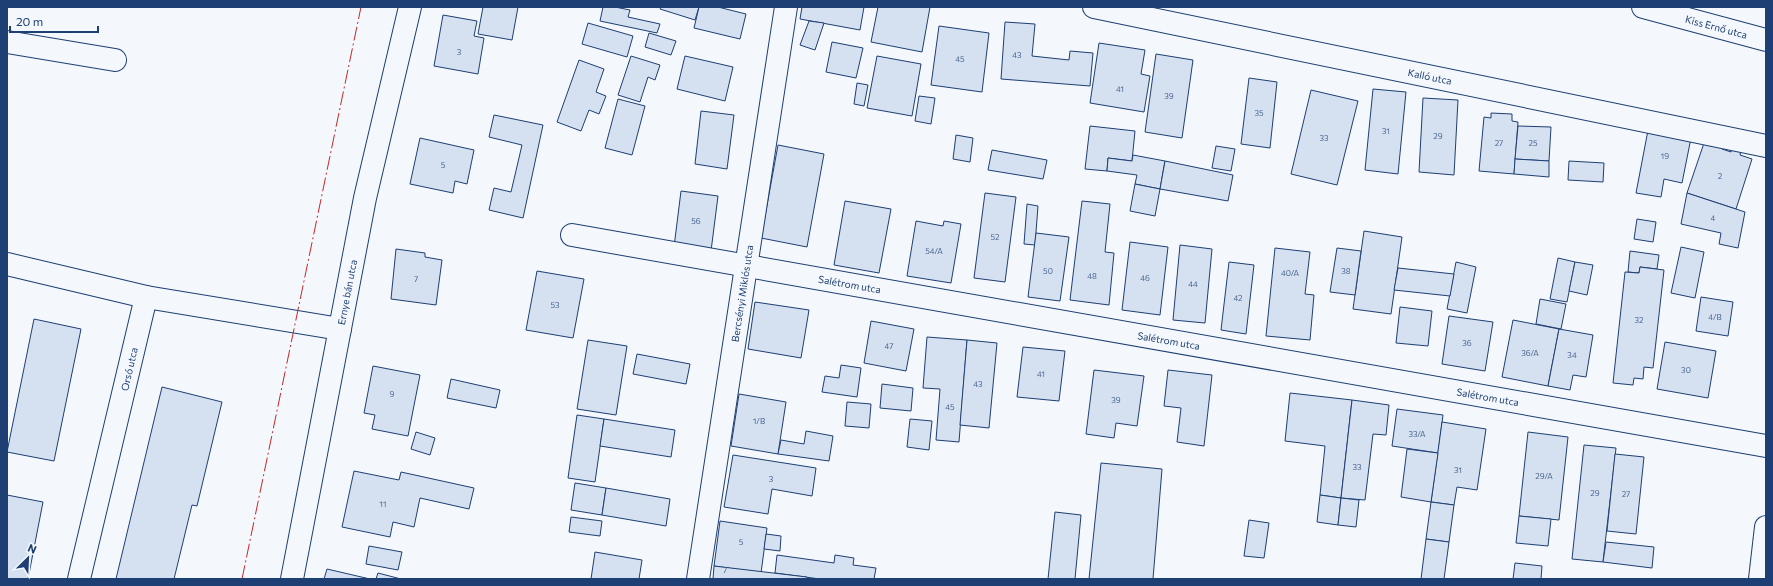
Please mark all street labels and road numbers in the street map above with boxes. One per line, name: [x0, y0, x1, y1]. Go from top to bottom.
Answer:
street label: Kiss Ernő utca: [1684, 13, 1749, 41]
street label: Kalló utca: [1407, 66, 1453, 87]
street label: Bercsényi Miklós utca: [729, 244, 755, 343]
street label: Ernye bán utca: [335, 259, 359, 326]
street label: Salétrom utca: [818, 273, 882, 295]
street label: Salétrom utca: [1137, 329, 1201, 352]
street label: Orsó utca: [118, 346, 140, 392]
street label: Salétrom utca: [1456, 385, 1520, 408]

